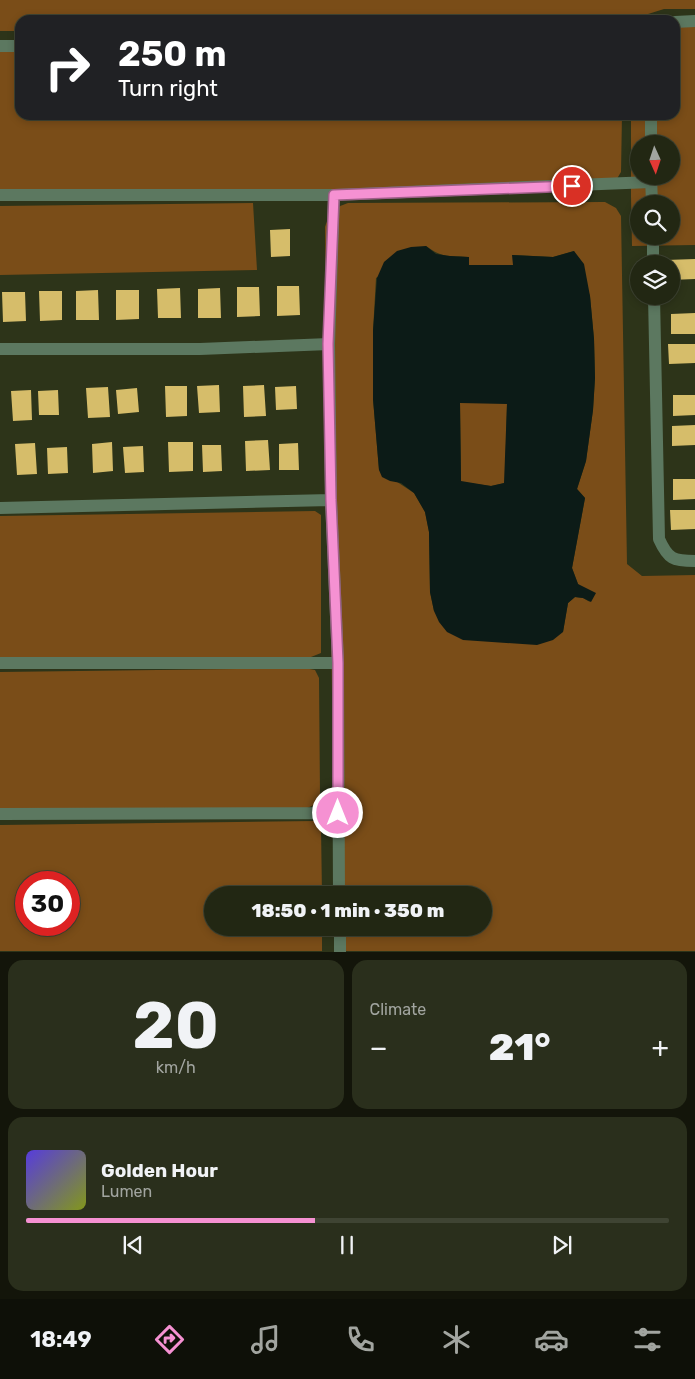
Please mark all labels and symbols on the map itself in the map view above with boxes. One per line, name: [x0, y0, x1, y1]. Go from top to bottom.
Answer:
north arrow: [630, 135, 680, 185]
pin: [551, 165, 593, 207]
position arrow: [311, 786, 363, 838]
speed limit sign: 30: [15, 871, 80, 936]

